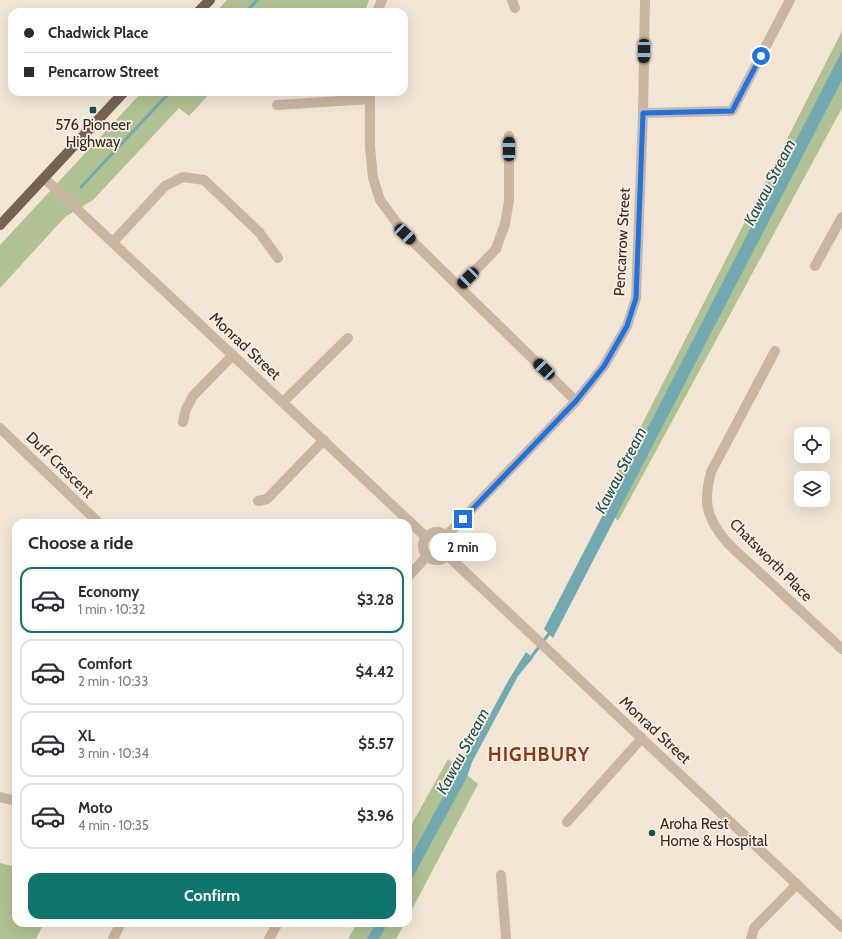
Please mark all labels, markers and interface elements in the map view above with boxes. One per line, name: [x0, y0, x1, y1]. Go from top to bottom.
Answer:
text: Chadwick Place: [48, 24, 148, 42]
car: [638, 39, 650, 63]
route start: [752, 47, 770, 65]
text: Pencarrow Street: [48, 63, 159, 81]
marker: 576 Pioneer Highway: [88, 105, 98, 115]
place label: 576 Pioneer Highway: [55, 116, 131, 151]
water label: Kawau Stream: [740, 136, 799, 229]
car: [503, 137, 515, 161]
street label: Pencarrow Street: [610, 187, 634, 297]
car: [392, 221, 418, 247]
car: [455, 265, 481, 291]
street label: Monrad Street: [206, 308, 284, 384]
car: [531, 356, 557, 382]
water label: Kawau Stream: [591, 424, 650, 517]
map controls: [794, 427, 830, 507]
button: locate: [794, 427, 830, 463]
street label: Duff Crescent: [22, 428, 98, 502]
button: layers: [794, 471, 830, 507]
route end: [454, 510, 472, 528]
street label: Chatsworth Place: [726, 515, 816, 605]
text: Choose a ride: [28, 532, 133, 554]
callout: 2 min: [430, 533, 496, 561]
text: 2 min: [447, 539, 479, 555]
icon: car: [30, 582, 66, 618]
text: Economy: [78, 583, 139, 601]
text: $3.28: [357, 591, 394, 609]
text: 1 min · 10:32: [78, 601, 145, 617]
icon: car: [30, 654, 66, 690]
text: Comfort: [78, 655, 132, 673]
text: $4.42: [355, 663, 394, 681]
text: 2 min · 10:33: [78, 673, 148, 689]
street label: Monrad Street: [616, 692, 694, 768]
water label: Kawau Stream: [432, 705, 493, 797]
icon: car: [30, 726, 66, 762]
text: XL: [78, 727, 95, 745]
text: $5.57: [358, 735, 394, 753]
district label: HIGHBURY: [488, 743, 590, 766]
text: 3 min · 10:34: [78, 745, 149, 761]
icon: car: [30, 798, 66, 834]
text: Moto: [78, 799, 112, 817]
text: $3.96: [357, 807, 394, 825]
place label: Aroha Rest Home & Hospital: [660, 815, 768, 850]
text: 4 min · 10:35: [78, 817, 149, 833]
marker: Aroha Rest Home & Hospital: [647, 828, 657, 838]
button: Confirm: [28, 873, 396, 919]

